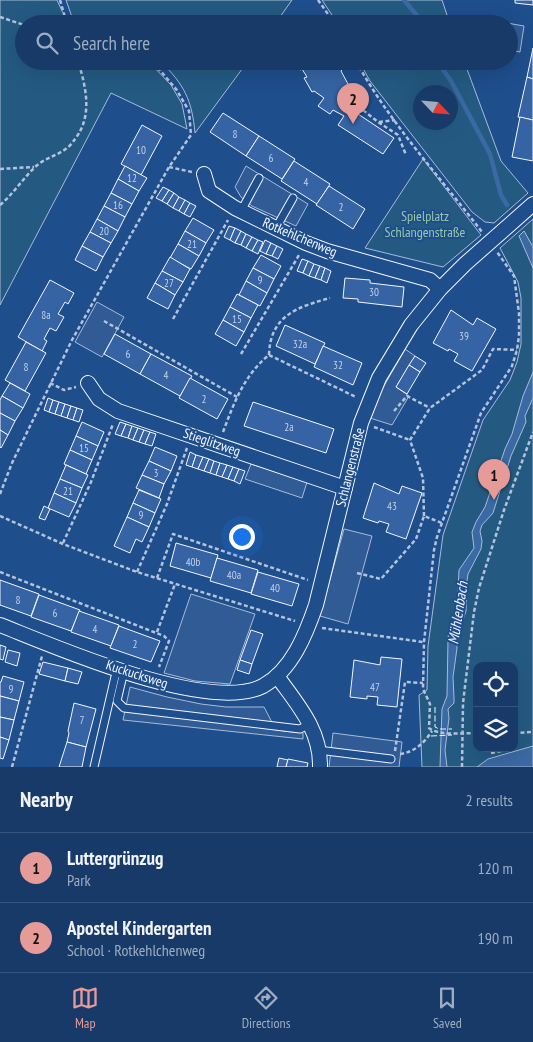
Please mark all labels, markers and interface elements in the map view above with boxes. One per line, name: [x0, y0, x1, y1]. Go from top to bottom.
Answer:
search box: [15, 15, 518, 70]
icon: search: [33, 29, 61, 57]
text: Search here: [73, 31, 150, 55]
pin: 2: [337, 83, 369, 124]
north arrow: [413, 85, 458, 130]
house number: 8: [233, 127, 238, 141]
house number: 10: [136, 143, 146, 157]
house number: 6: [269, 151, 274, 165]
house number: 12: [127, 171, 137, 185]
house number: 4: [304, 175, 309, 189]
house number: 16: [113, 198, 123, 212]
house number: 2: [339, 200, 344, 214]
park label: Spielplatz Schlangenstraße: [385, 207, 466, 241]
street label: Rotkehlchenweg: [260, 213, 340, 261]
house number: 20: [99, 224, 109, 238]
house number: 21: [187, 237, 197, 251]
house number: 9: [258, 273, 263, 287]
house number: 27: [164, 276, 174, 290]
house number: 30: [369, 285, 379, 299]
house number: 8a: [41, 308, 51, 322]
house number: 15: [232, 312, 242, 326]
house number: 39: [459, 329, 469, 343]
house number: 32a: [293, 337, 307, 351]
house number: 6: [126, 347, 131, 361]
house number: 32: [333, 358, 343, 372]
house number: 8: [24, 360, 29, 374]
house number: 4: [164, 368, 169, 382]
house number: 2: [202, 392, 207, 406]
house number: 2a: [284, 420, 294, 434]
street label: Stieglitzweg: [181, 424, 243, 460]
street label: Schlangenstraße: [331, 425, 369, 508]
house number: 15: [79, 441, 89, 455]
pin: 1: [478, 459, 510, 500]
house number: 3: [154, 466, 159, 480]
house number: 21: [63, 484, 73, 498]
house number: 43: [387, 499, 397, 513]
house number: 9: [139, 508, 144, 522]
your location: [229, 524, 255, 550]
house number: 40b: [186, 555, 201, 569]
house number: 40a: [227, 568, 241, 582]
water label: Mühlenbach: [443, 579, 472, 646]
house number: 40: [270, 581, 280, 595]
house number: 8: [16, 593, 21, 607]
house number: 6: [53, 606, 58, 620]
house number: 4: [93, 622, 98, 636]
house number: 2: [133, 637, 138, 651]
street label: Kuckucksweg: [104, 656, 170, 692]
map controls: [473, 662, 518, 752]
button: locate: [473, 662, 518, 707]
house number: 47: [370, 680, 380, 694]
house number: 9: [9, 682, 14, 696]
button: layers: [473, 707, 518, 752]
house number: 7: [80, 713, 85, 727]
text: Nearby: [20, 786, 73, 813]
text: 2 results: [466, 790, 513, 810]
text: Luttergrünzug: [67, 846, 163, 870]
text: 1: [32, 858, 40, 878]
text: 120 m: [478, 858, 513, 878]
text: Park: [67, 870, 91, 890]
text: Apostel Kindergarten: [67, 916, 212, 940]
text: 2: [32, 928, 40, 948]
text: 190 m: [478, 928, 513, 948]
text: School · Rotkehlchenweg: [67, 940, 205, 960]
tab: Map: [71, 984, 99, 1032]
tab: Directions: [242, 984, 290, 1032]
tab: Saved: [433, 984, 462, 1032]

